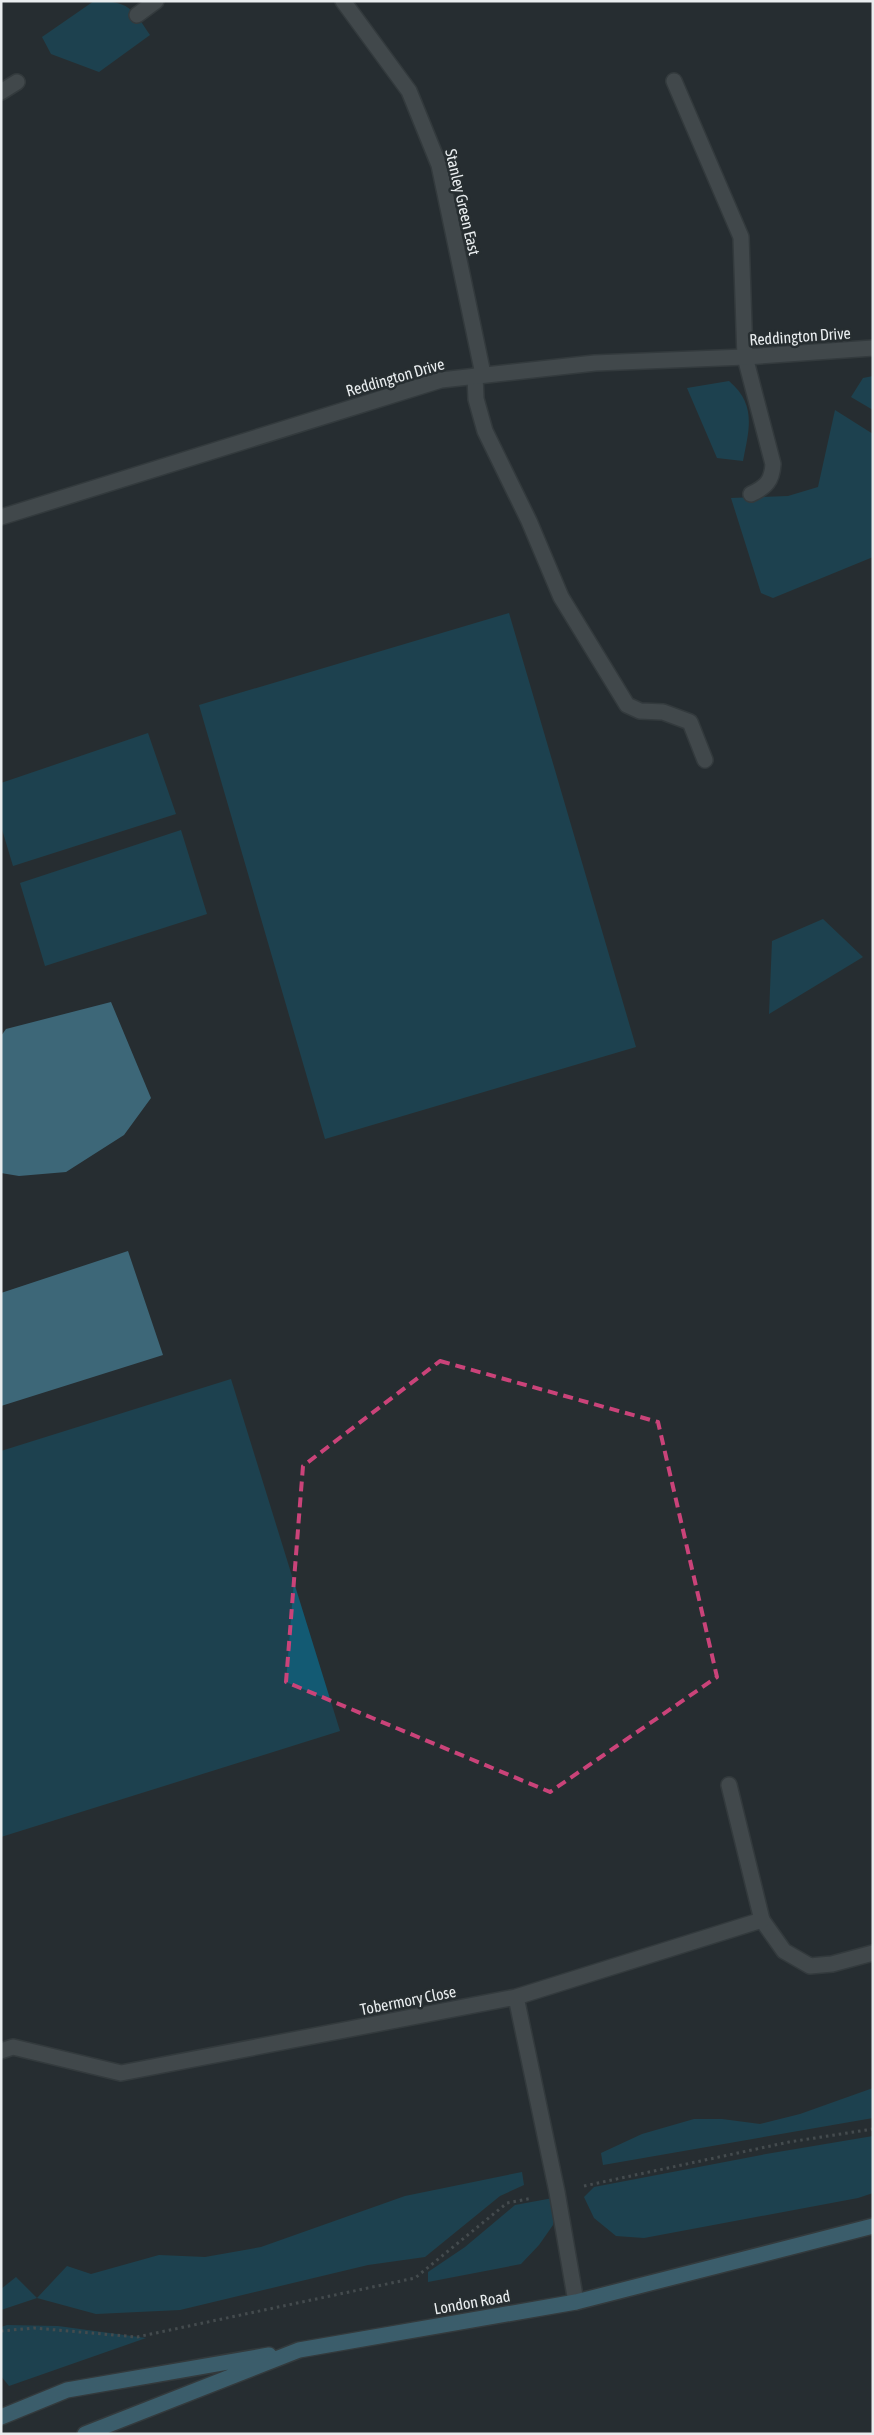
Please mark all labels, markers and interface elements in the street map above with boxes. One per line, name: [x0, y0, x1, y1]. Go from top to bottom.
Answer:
street label: Stanley Green East: [441, 147, 484, 258]
street label: Reddington Drive: [749, 323, 851, 350]
street label: Reddington Drive: [344, 354, 447, 401]
street label: Tobermory Close: [358, 1982, 458, 2019]
street label: London Road: [432, 2286, 512, 2318]

